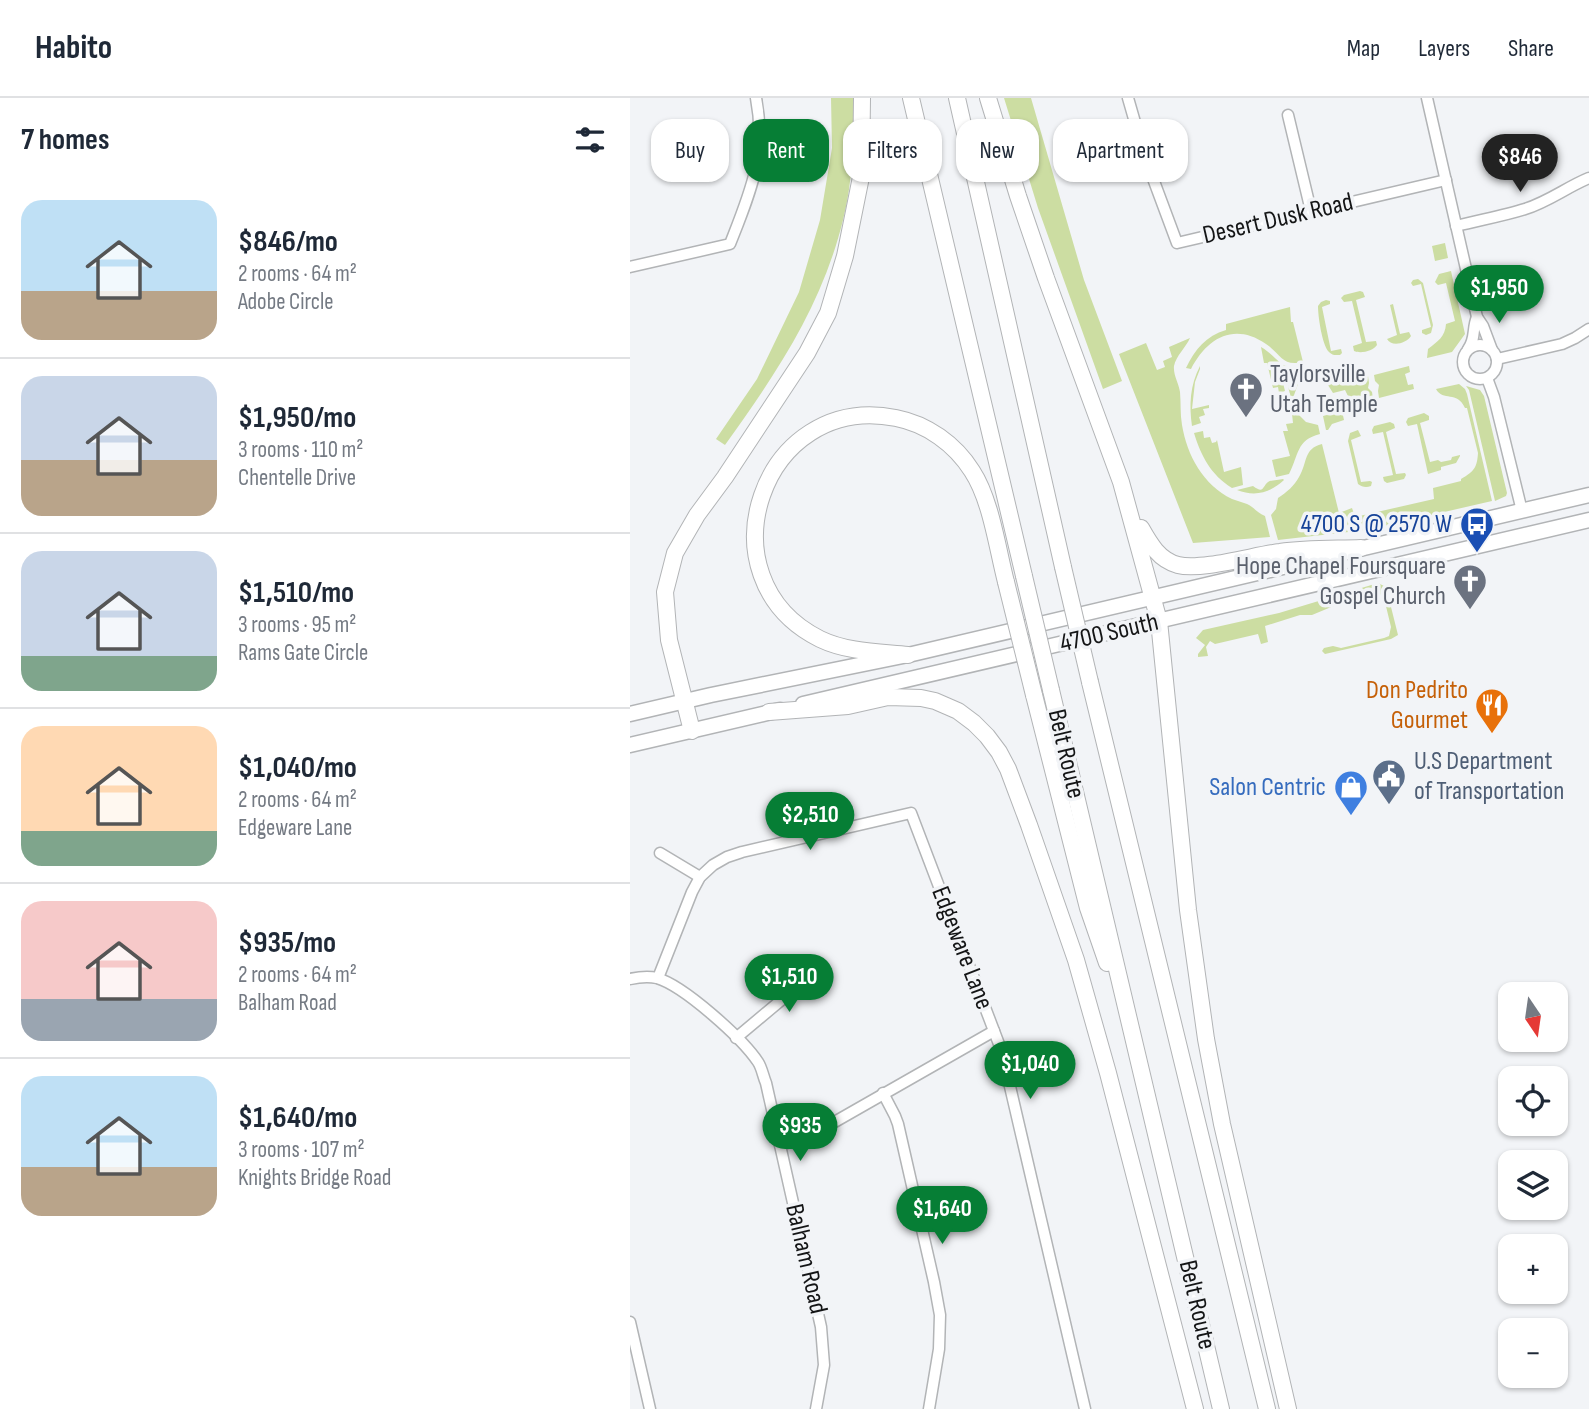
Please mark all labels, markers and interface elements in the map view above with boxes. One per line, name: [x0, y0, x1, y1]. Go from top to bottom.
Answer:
text: Habito: [35, 28, 112, 68]
text: Map: [1347, 34, 1380, 63]
text: Layers: [1418, 34, 1470, 63]
text: Share: [1508, 34, 1554, 63]
chip: Buy: [651, 119, 729, 182]
chip: Rent: [743, 119, 829, 182]
chip: Filters: [843, 119, 942, 182]
chip: New: [956, 119, 1039, 182]
chip: Apartment: [1053, 119, 1188, 182]
icon: filters: [571, 121, 609, 159]
text: 7 homes: [21, 122, 109, 158]
pin: $846: [1479, 134, 1561, 194]
text: $846: [1498, 143, 1542, 171]
street label: Desert Dusk Road: [1200, 187, 1356, 251]
text: $846/mo: [238, 224, 338, 260]
icon: home: [77, 228, 161, 312]
text: 2 rooms · 64 m²: [238, 260, 357, 288]
pin: $1,950: [1442, 266, 1556, 325]
text: $1,950: [1470, 274, 1528, 302]
text: Adobe Circle: [238, 288, 334, 316]
place label: Taylorsville Utah Temple: [1270, 359, 1378, 420]
church icon: Taylorsville Utah Temple: [1227, 370, 1265, 419]
text: $1,950/mo: [238, 400, 356, 436]
icon: home: [77, 404, 161, 488]
text: 3 rooms · 110 m²: [238, 436, 363, 464]
text: Chentelle Drive: [238, 464, 356, 492]
bus stop icon: 4700 S @ 2570 W: [1458, 505, 1496, 554]
place label: 4700 S @ 2570 W: [1301, 509, 1452, 540]
place label: Hope Chapel Foursquare Gospel Church: [1236, 551, 1446, 612]
church icon: Hope Chapel Foursquare Gospel Church: [1451, 562, 1489, 611]
text: $1,510/mo: [238, 575, 354, 611]
icon: home: [77, 579, 161, 663]
street label: 4700 South: [1057, 607, 1161, 659]
text: 3 rooms · 95 m²: [238, 611, 357, 639]
text: Rams Gate Circle: [238, 639, 368, 667]
place label: Don Pedrito Gourmet: [1366, 675, 1468, 736]
restaurant icon: Don Pedrito Gourmet: [1473, 686, 1511, 735]
street label: Belt Route: [1041, 706, 1091, 802]
place label: U.S Department of Transportation: [1414, 746, 1564, 807]
text: $1,040/mo: [238, 750, 357, 786]
icon: home: [77, 754, 161, 838]
public building icon: U.S Department of Transportation: [1370, 757, 1408, 806]
shop icon: Salon Centric: [1332, 768, 1370, 817]
place label: Salon Centric: [1209, 772, 1326, 803]
text: 2 rooms · 64 m²: [238, 786, 357, 814]
pin: $2,510: [753, 792, 867, 852]
text: $2,510: [781, 801, 839, 829]
text: Edgeware Lane: [238, 814, 352, 842]
street label: Edgeware Lane: [924, 882, 1000, 1014]
text: $935/mo: [238, 925, 336, 961]
icon: home: [77, 929, 161, 1013]
pin: $1,510: [732, 954, 846, 1014]
text: 2 rooms · 64 m²: [238, 961, 357, 989]
text: $1,510: [761, 963, 817, 991]
north arrow: [1498, 982, 1568, 1052]
map controls: [1498, 982, 1568, 1388]
text: Balham Road: [238, 989, 337, 1017]
pin: $1,040: [973, 1042, 1087, 1101]
text: $1,040: [1000, 1050, 1060, 1078]
button: locate: [1498, 1066, 1568, 1136]
text: $1,640/mo: [238, 1100, 357, 1136]
icon: home: [77, 1104, 161, 1188]
pin: $935: [759, 1104, 841, 1163]
text: $935: [778, 1112, 822, 1140]
text: 3 rooms · 107 m²: [238, 1136, 365, 1164]
button: layers: [1498, 1150, 1568, 1220]
text: Knights Bridge Road: [238, 1164, 391, 1192]
pin: $1,640: [885, 1186, 999, 1246]
text: $1,640: [912, 1195, 972, 1223]
street label: Balham Road: [778, 1201, 834, 1317]
button: +: [1498, 1234, 1568, 1304]
street label: Belt Route: [1172, 1257, 1222, 1353]
button: −: [1498, 1318, 1568, 1388]

